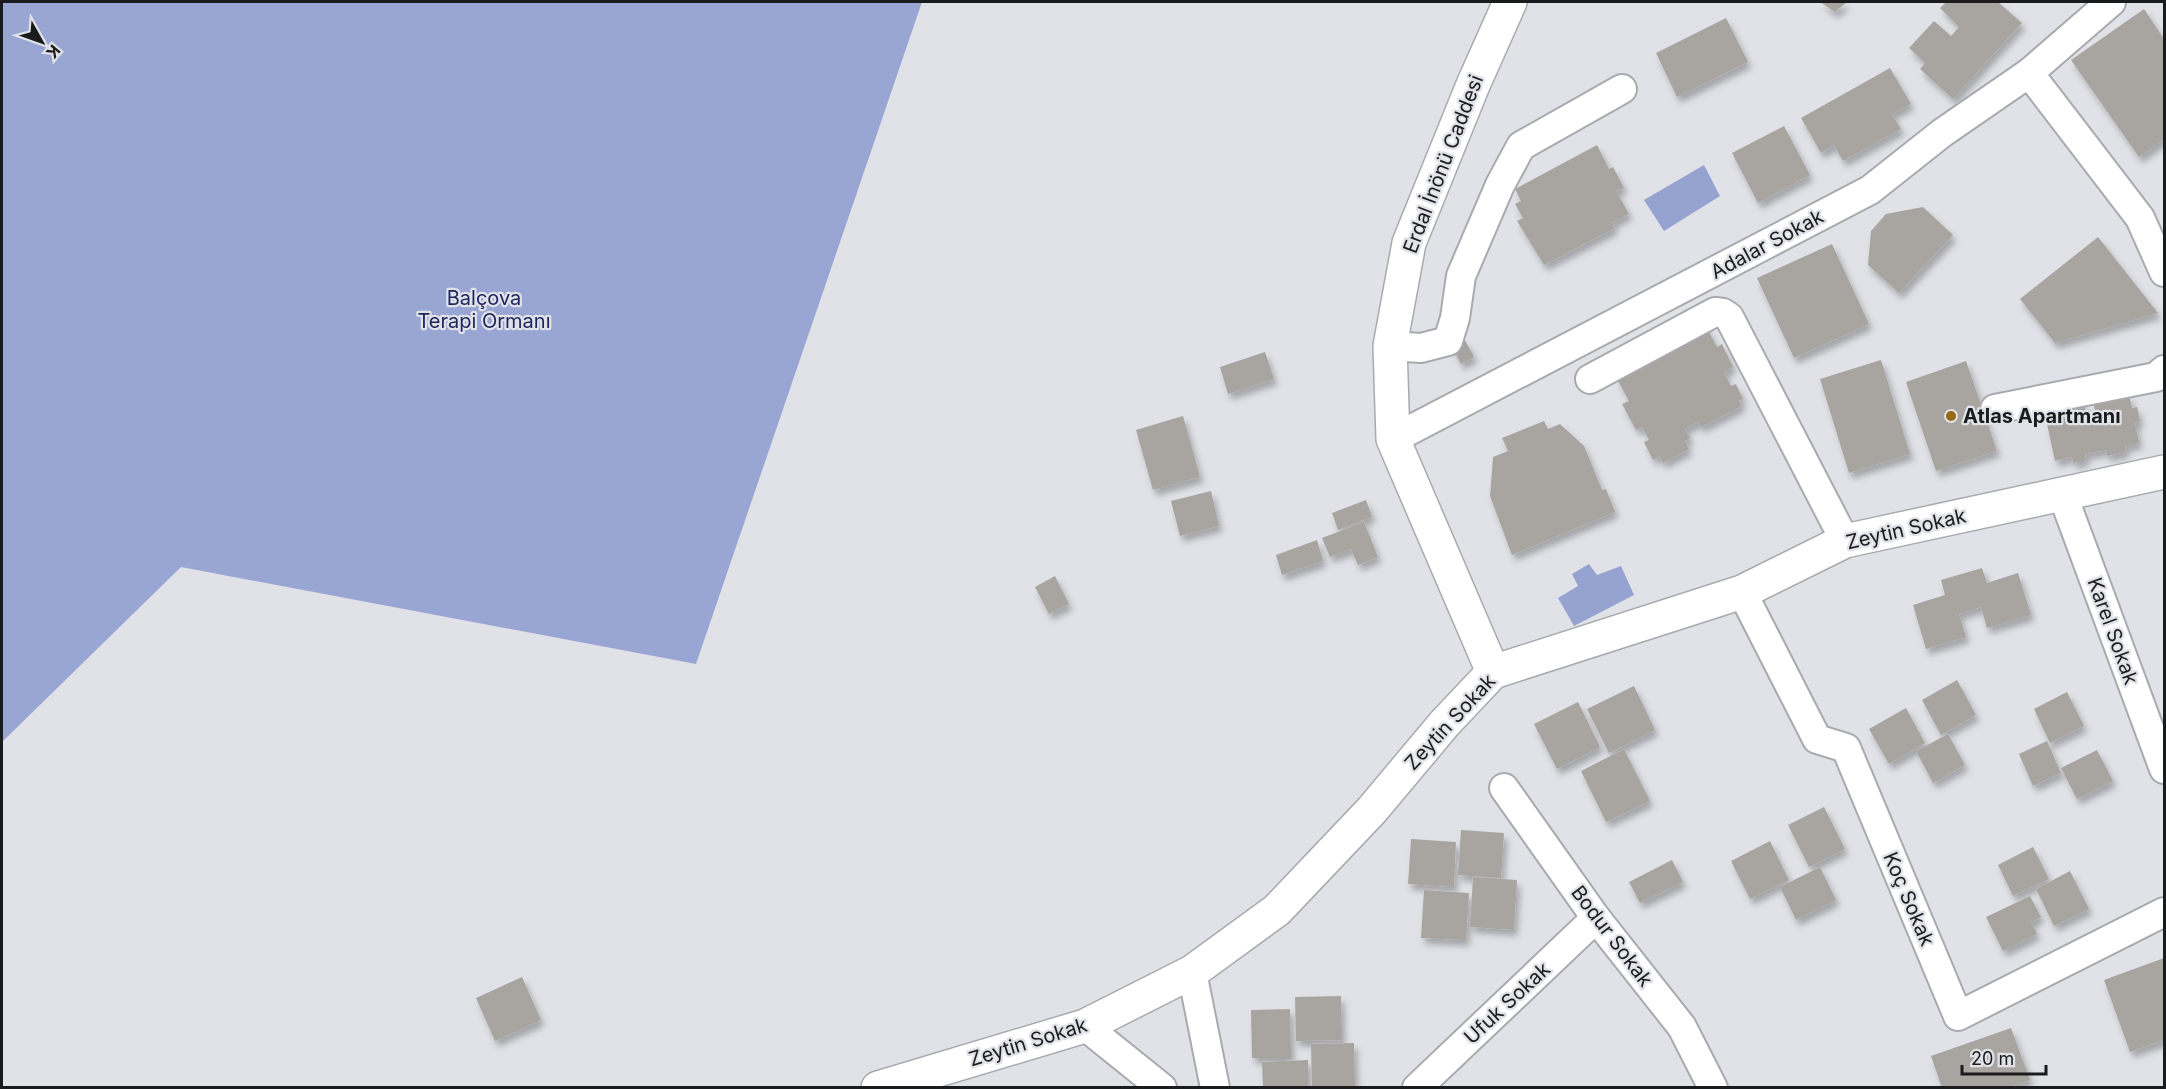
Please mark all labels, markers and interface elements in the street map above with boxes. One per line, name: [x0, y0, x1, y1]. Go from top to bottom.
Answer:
north arrow: [12, 12, 72, 72]
text: K: [42, 41, 65, 63]
street label: Erdal İnönü Caddesi: [1397, 71, 1488, 257]
street label: Adalar Sokak: [1706, 204, 1828, 284]
park label: Balçova Terapi Ormanı: [417, 286, 551, 333]
place label: Atlas Apartmanı: [1963, 404, 2121, 428]
marker: Atlas Apartmanı: [1944, 409, 1958, 423]
street label: Zeytin Sokak: [1844, 504, 1968, 554]
street label: Karel Sokak: [2083, 574, 2143, 688]
street label: Zeytin Sokak: [1400, 669, 1500, 775]
street label: Koç Sokak: [1878, 848, 1940, 950]
street label: Bodur Sokak: [1566, 881, 1658, 991]
street label: Ufuk Sokak: [1459, 957, 1555, 1049]
street label: Zeytin Sokak: [966, 1013, 1090, 1071]
scale bar: [1962, 1038, 2046, 1076]
text: 20 m: [1971, 1048, 2014, 1069]

